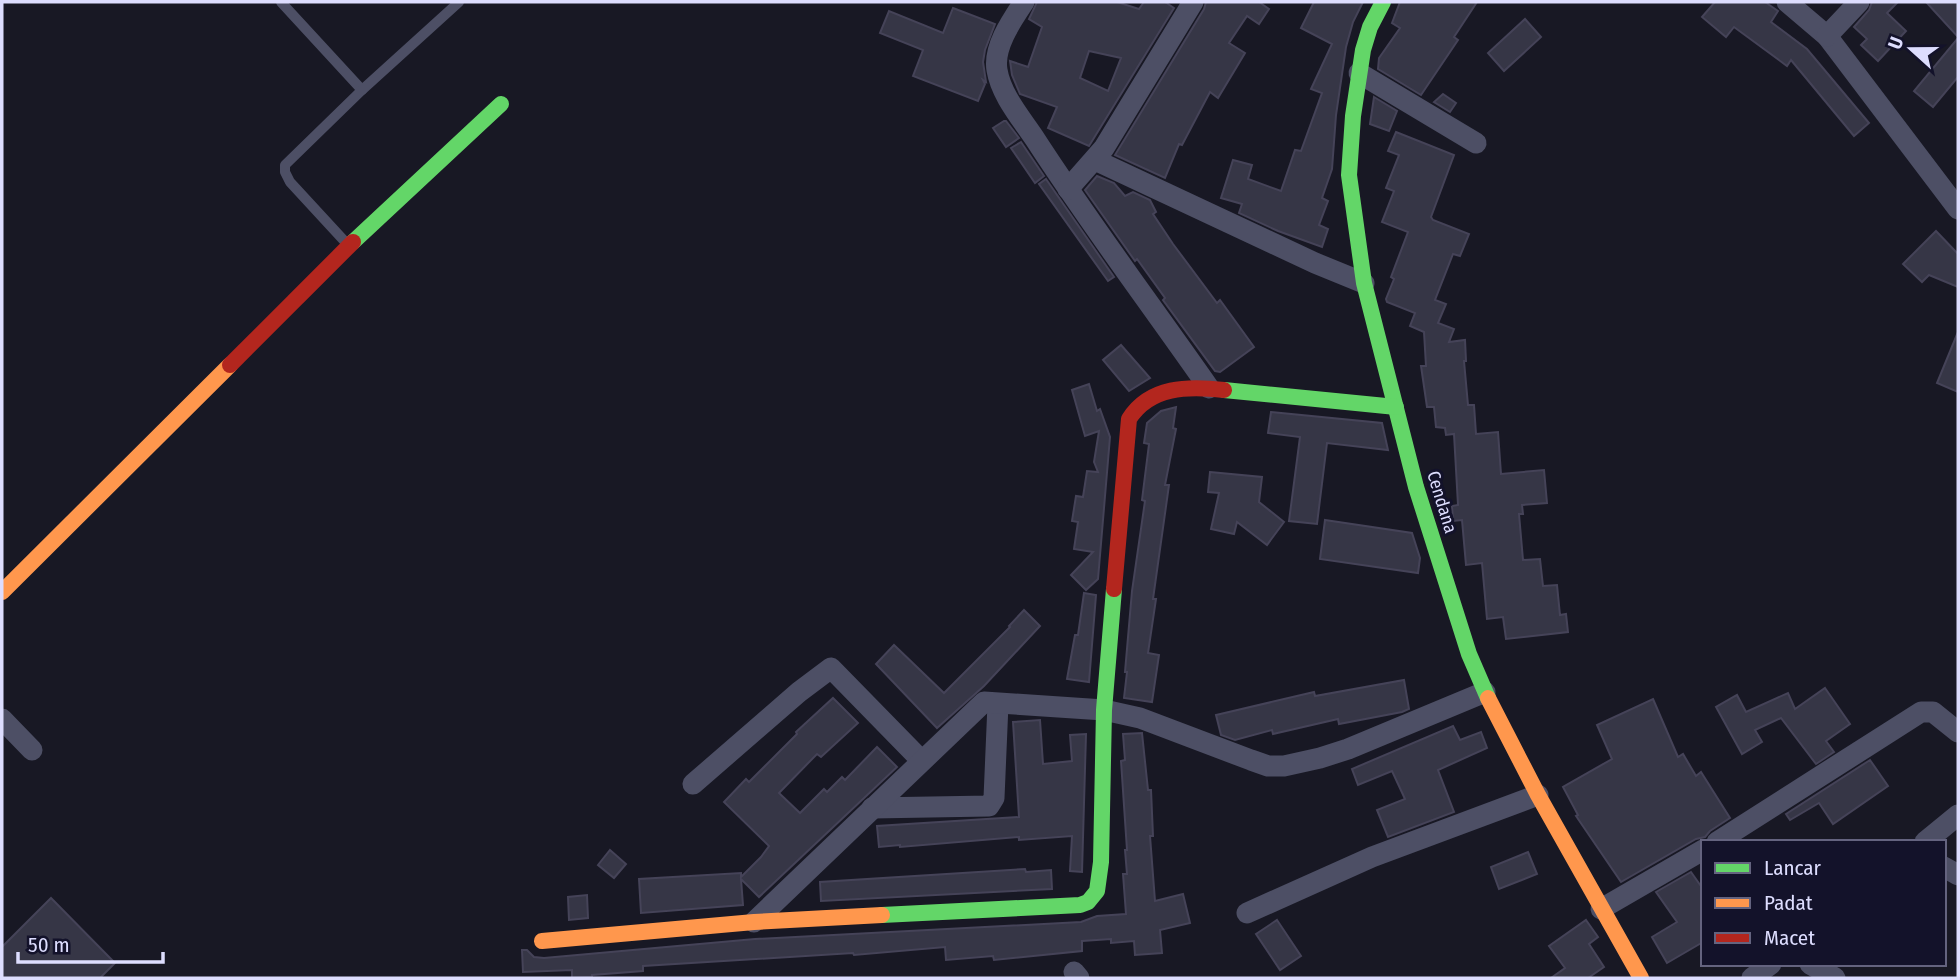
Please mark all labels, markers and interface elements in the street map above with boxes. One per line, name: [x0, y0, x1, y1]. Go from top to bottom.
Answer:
north arrow: [1876, 14, 1946, 84]
text: U: [1883, 34, 1908, 52]
street label: Cendana: [1422, 468, 1462, 536]
legend: [1701, 840, 1946, 966]
text: Lancar: [1764, 855, 1822, 881]
text: Padat: [1764, 890, 1813, 916]
scale bar: [18, 920, 163, 964]
text: Macet: [1764, 925, 1815, 951]
text: 50 m: [28, 932, 70, 958]

